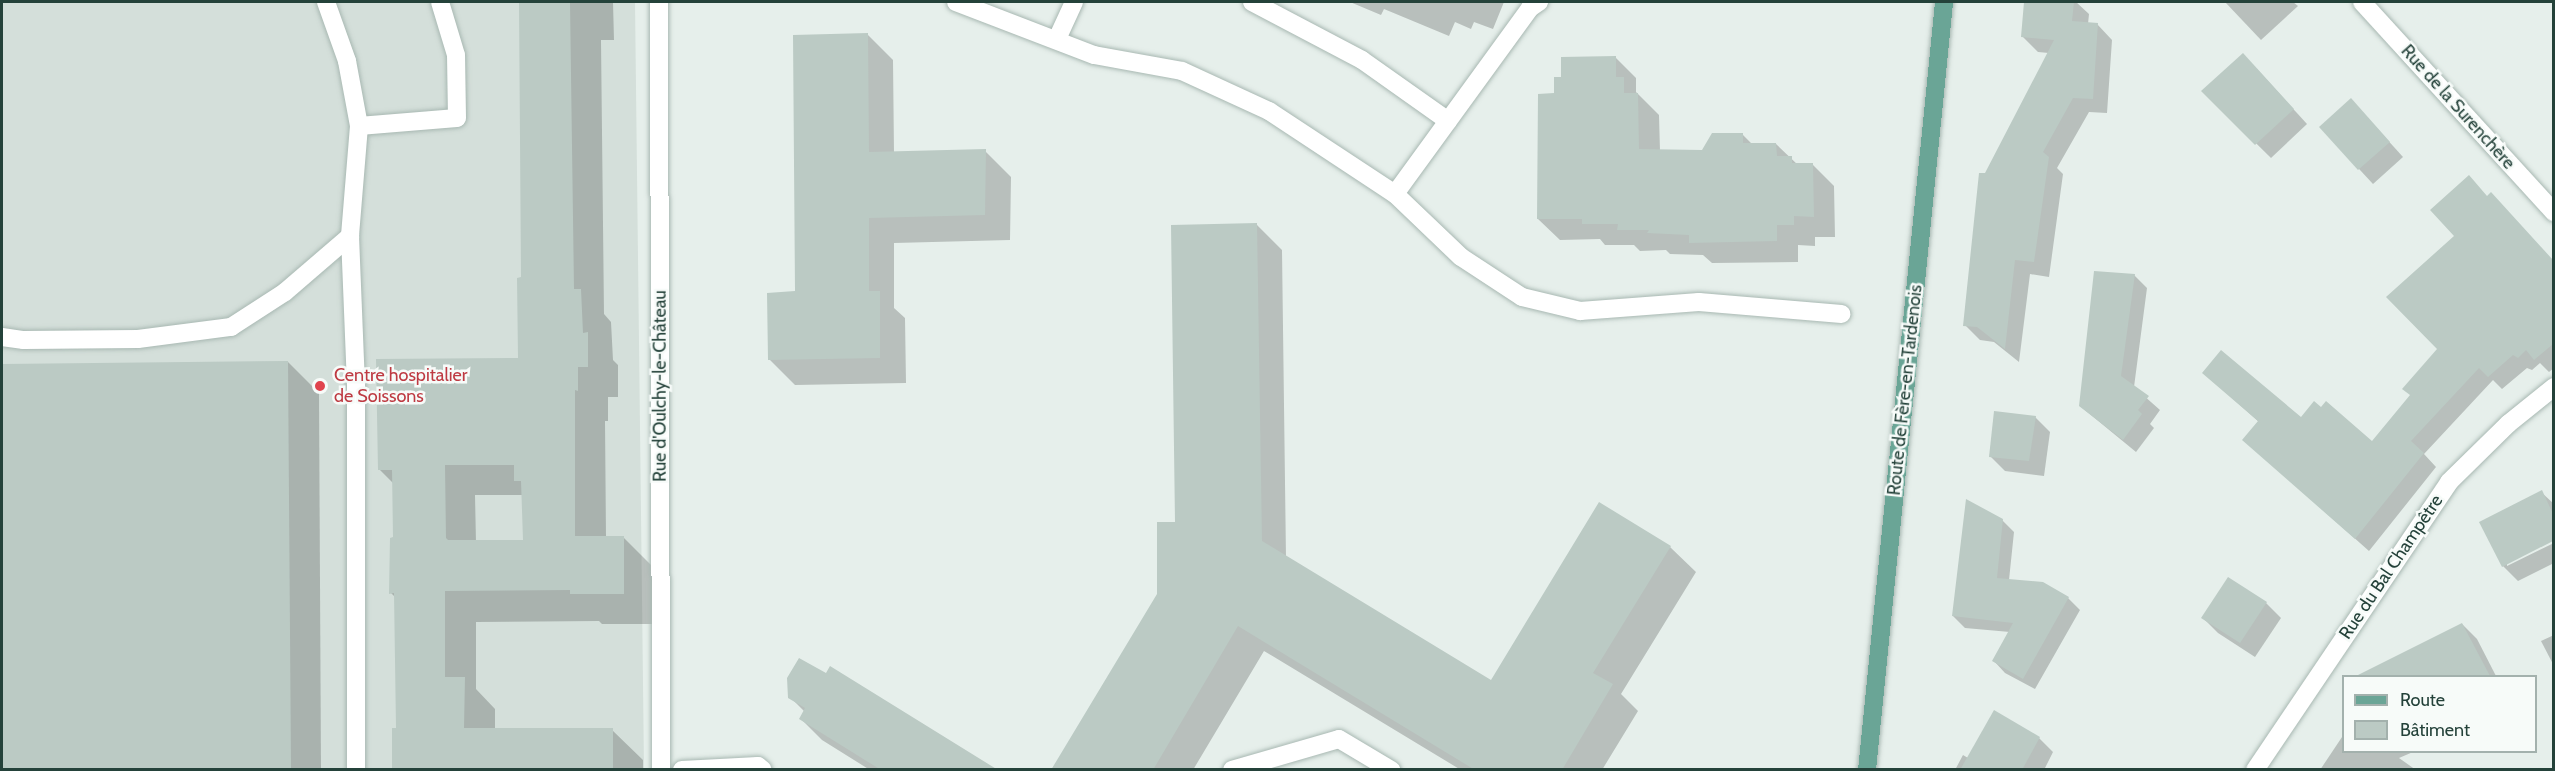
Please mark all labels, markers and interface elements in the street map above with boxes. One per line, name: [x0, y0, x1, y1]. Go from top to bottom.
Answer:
street label: Rue de la Surenchère: [2396, 40, 2520, 174]
street label: Route de Fère-en-Tardenois: [1883, 284, 1927, 496]
street label: Rue d'Oulchy-le-Château: [649, 290, 671, 482]
place label: Centre hospitalier de Soissons: [334, 365, 467, 407]
marker: Centre hospitalier de Soissons: [311, 377, 329, 395]
street label: Rue du Bal Champêtre: [2335, 491, 2447, 643]
legend: [2342, 675, 2537, 753]
text: Route: [2400, 689, 2445, 711]
text: Bâtiment: [2400, 719, 2470, 741]

